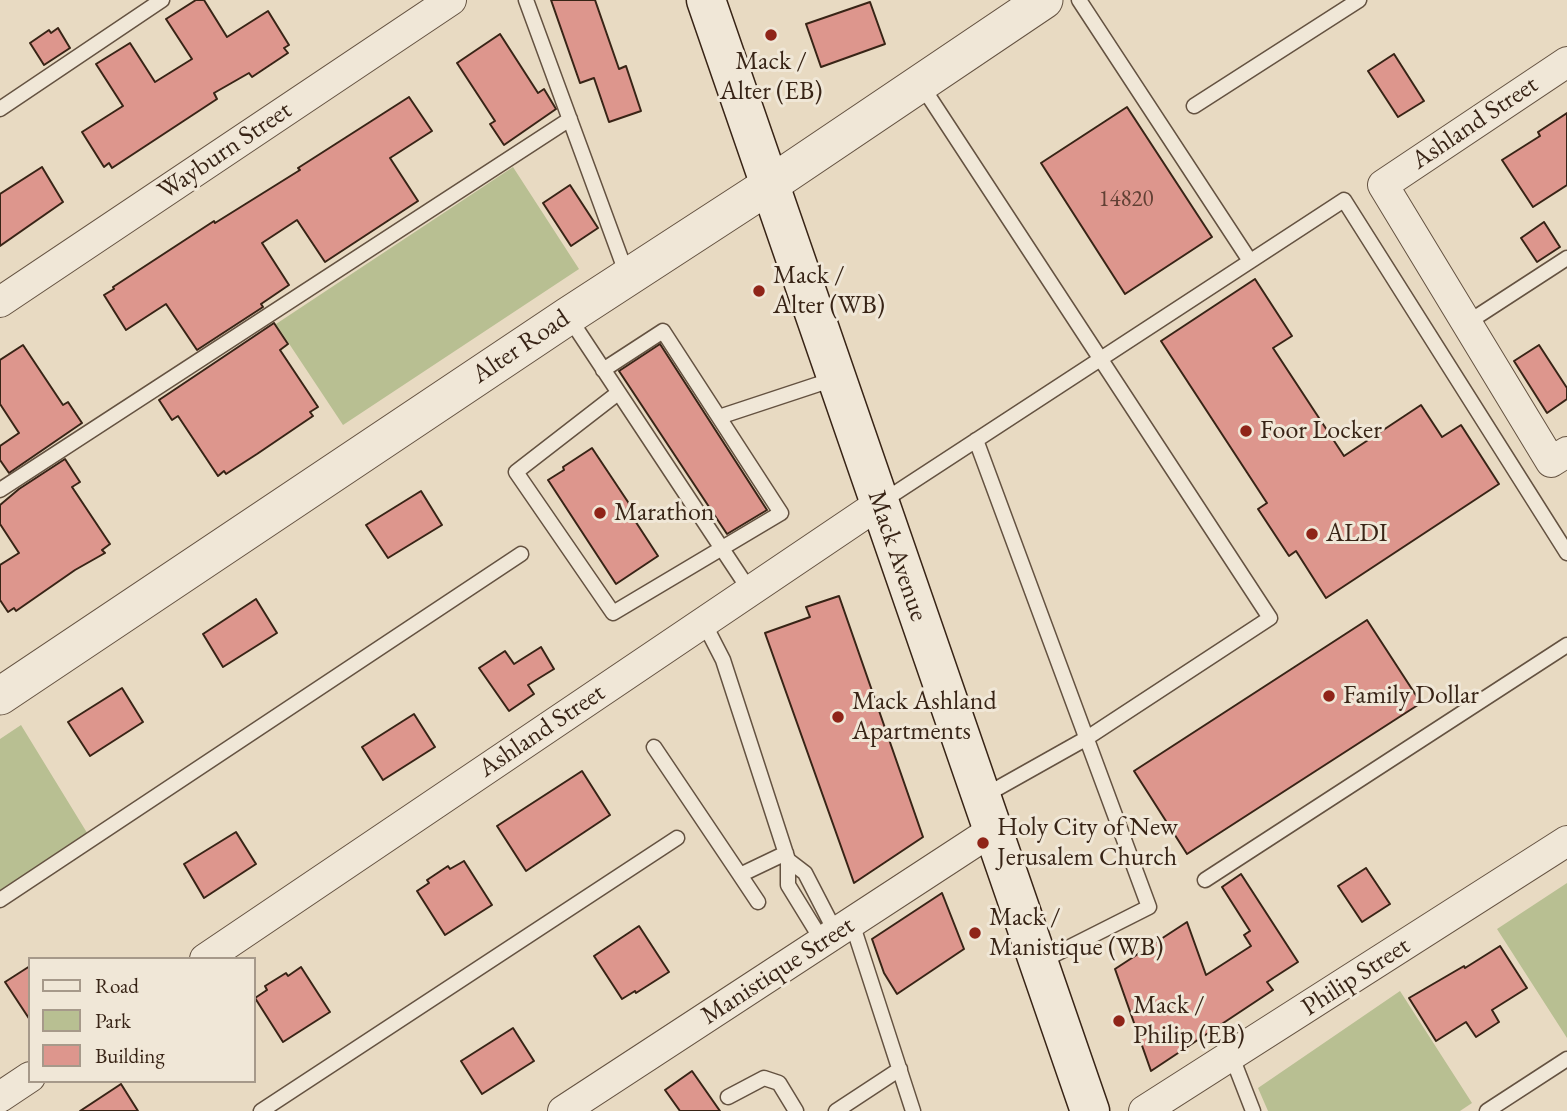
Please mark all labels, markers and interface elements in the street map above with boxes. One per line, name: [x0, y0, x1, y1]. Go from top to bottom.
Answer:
marker: Mack / Alter (EB): [763, 27, 779, 43]
place label: Mack / Alter (EB): [720, 46, 822, 108]
street label: Ashland Street: [1406, 69, 1544, 177]
street label: Wayburn Street: [152, 95, 298, 207]
house number: 14820: [1098, 186, 1154, 214]
place label: Mack / Alter (WB): [773, 260, 885, 322]
marker: Mack / Alter (WB): [751, 283, 767, 299]
street label: Alter Road: [466, 303, 576, 391]
place label: Foor Locker: [1260, 415, 1382, 447]
marker: Foor Locker: [1238, 423, 1254, 439]
street label: Mack Avenue: [860, 487, 934, 625]
place label: Marathon: [614, 497, 714, 529]
marker: Marathon: [592, 505, 608, 521]
place label: ALDI: [1326, 518, 1388, 550]
marker: ALDI: [1304, 526, 1320, 542]
street label: Ashland Street: [473, 677, 611, 785]
place label: Family Dollar: [1343, 680, 1479, 712]
place label: Mack Ashland Apartments: [852, 686, 997, 748]
marker: Family Dollar: [1321, 688, 1337, 704]
marker: Mack Ashland Apartments: [830, 709, 846, 725]
place label: Holy City of New Jerusalem Church: [997, 812, 1178, 874]
marker: Holy City of New Jerusalem Church: [975, 835, 991, 851]
place label: Mack / Manistique (WB): [989, 902, 1163, 964]
street label: Manistique Street: [696, 910, 860, 1032]
marker: Mack / Manistique (WB): [967, 925, 983, 941]
street label: Philip Street: [1296, 931, 1416, 1023]
legend: [28, 957, 256, 1083]
text: Road: [95, 972, 139, 999]
place label: Mack / Philip (EB): [1133, 990, 1245, 1052]
text: Park: [95, 1007, 131, 1034]
marker: Mack / Philip (EB): [1111, 1013, 1127, 1029]
text: Building: [95, 1042, 165, 1069]

